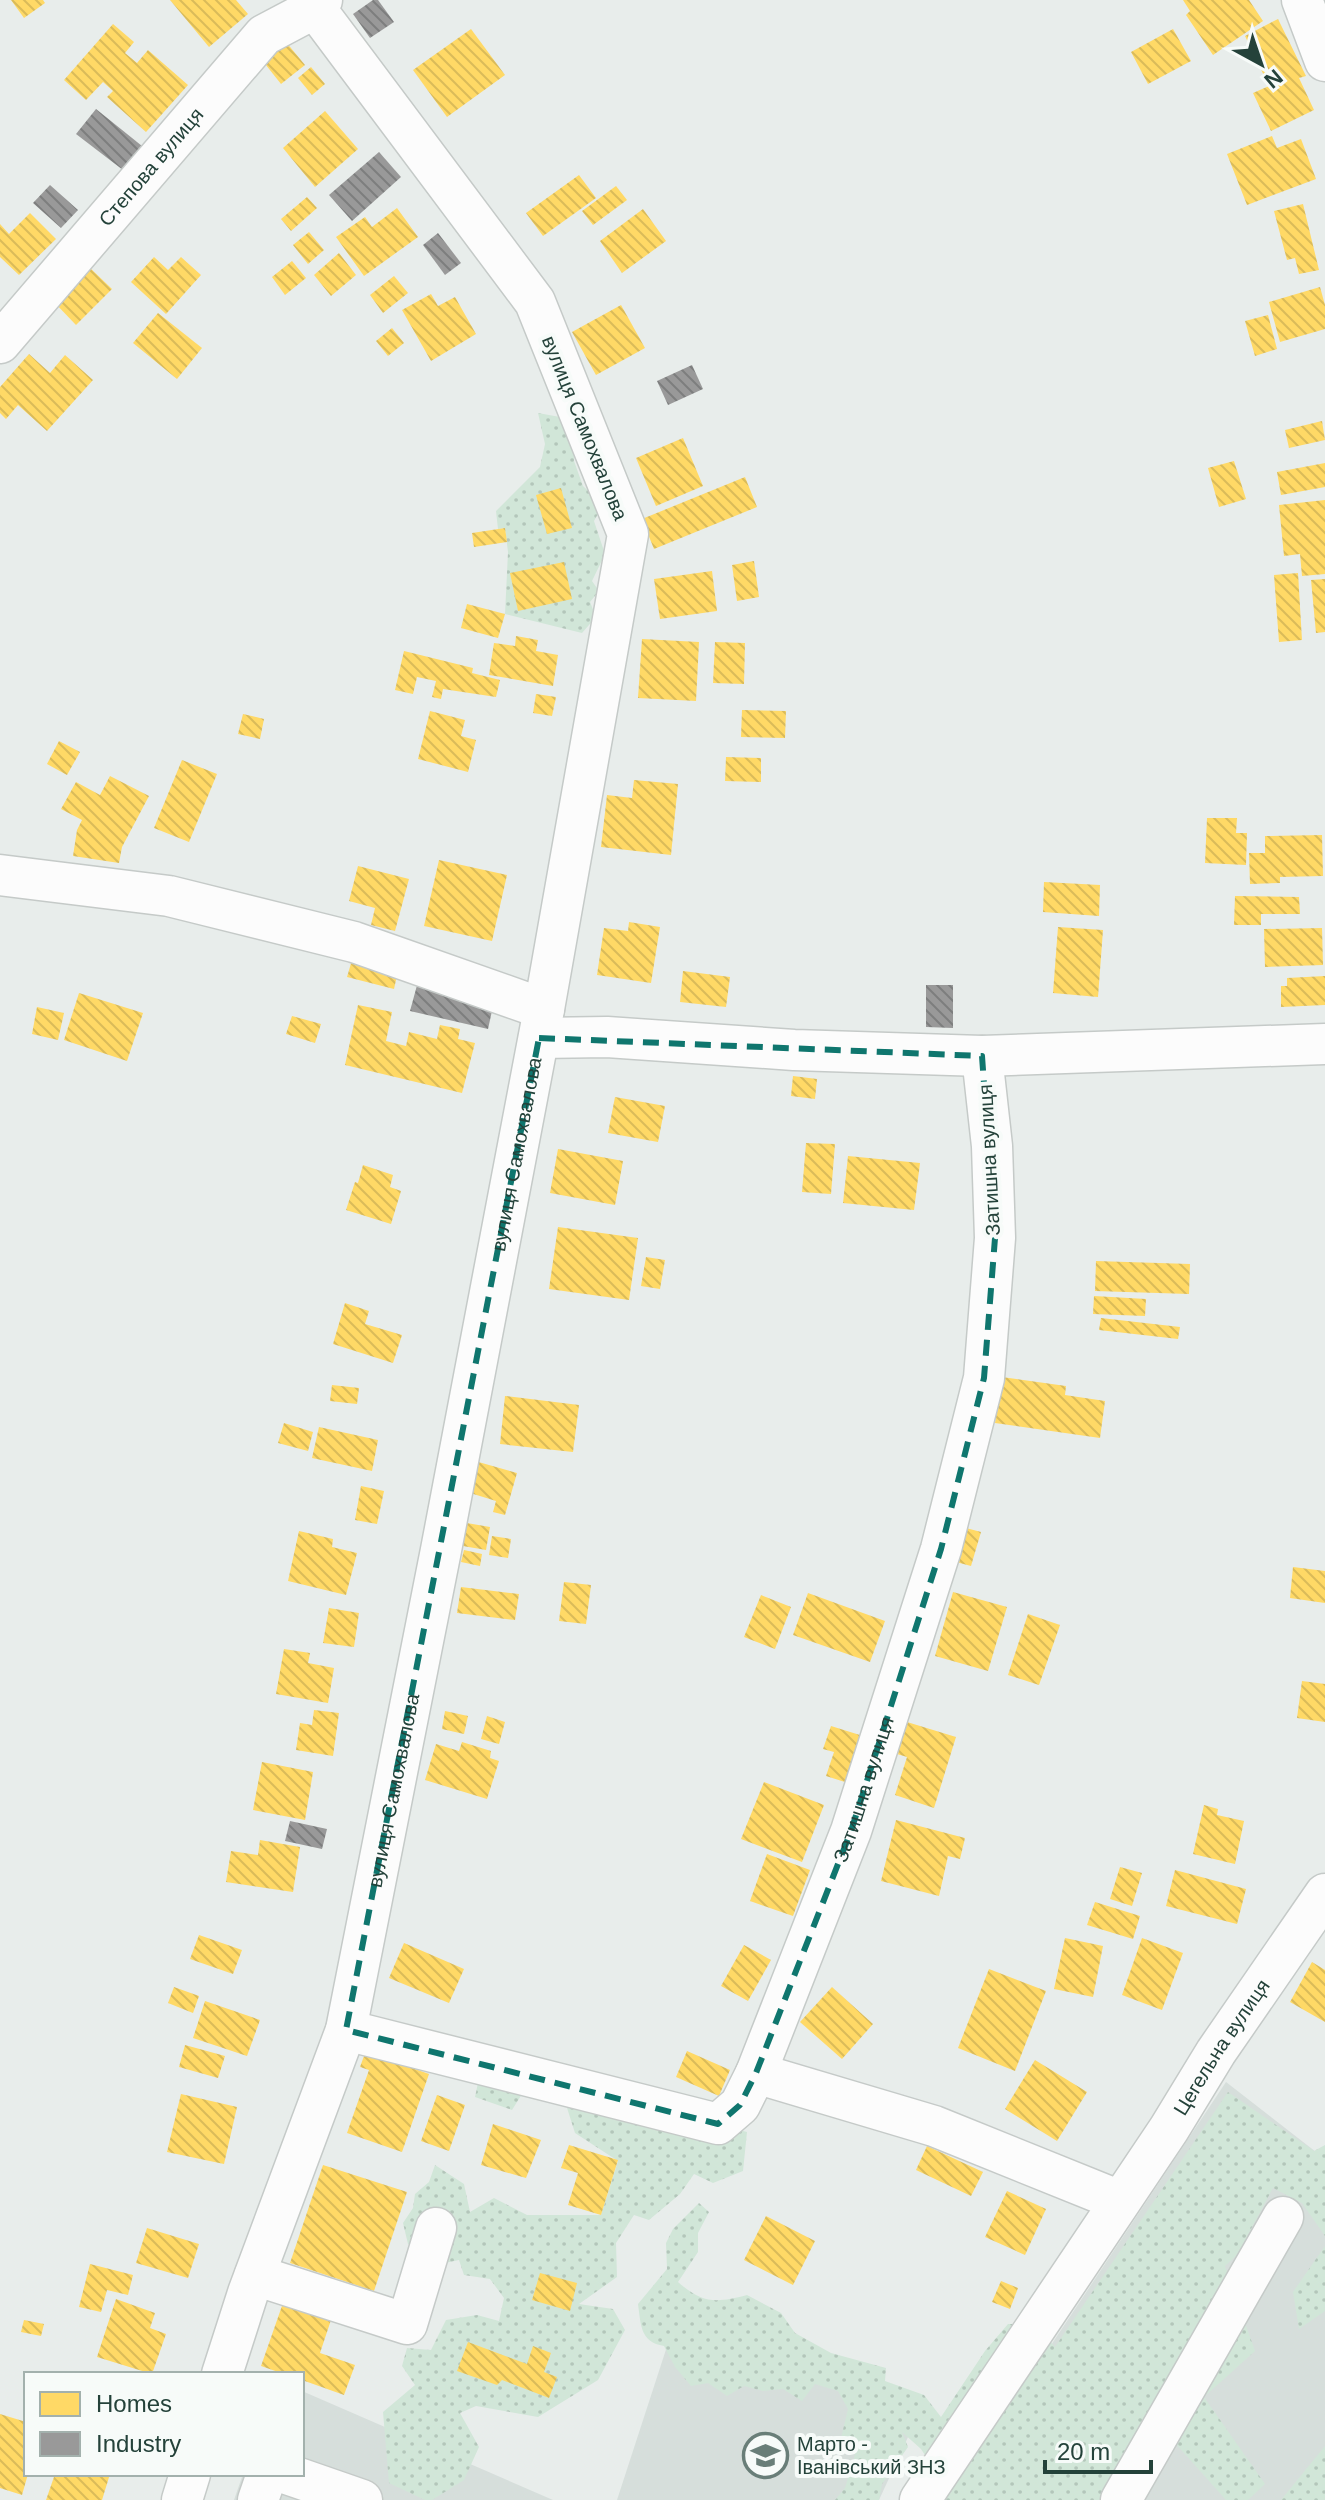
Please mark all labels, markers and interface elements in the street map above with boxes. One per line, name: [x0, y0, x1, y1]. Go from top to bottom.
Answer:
north arrow: [1221, 24, 1301, 104]
text: N: [1259, 64, 1288, 94]
street label: Степова вулиця: [94, 103, 208, 230]
street label: вулиця Самохвалова: [538, 333, 632, 524]
street label: вулиця Самохвалова: [487, 1054, 546, 1253]
street label: Затишна вулиця: [974, 1084, 1004, 1236]
street label: вулиця Самохвалова: [364, 1691, 424, 1889]
street label: Затишна вулиця: [829, 1714, 898, 1865]
street label: Цегельна вулиця: [1169, 1975, 1274, 2119]
legend: [24, 2372, 304, 2476]
text: Homes: [96, 2390, 172, 2417]
scale bar: [1045, 2424, 1151, 2474]
text: Industry: [96, 2430, 181, 2457]
school or university icon: Марто - Іванівський ЗНЗ: [742, 2431, 790, 2479]
place label: Марто - Іванівський ЗНЗ: [797, 2433, 946, 2478]
text: 20 m: [1057, 2438, 1110, 2465]

